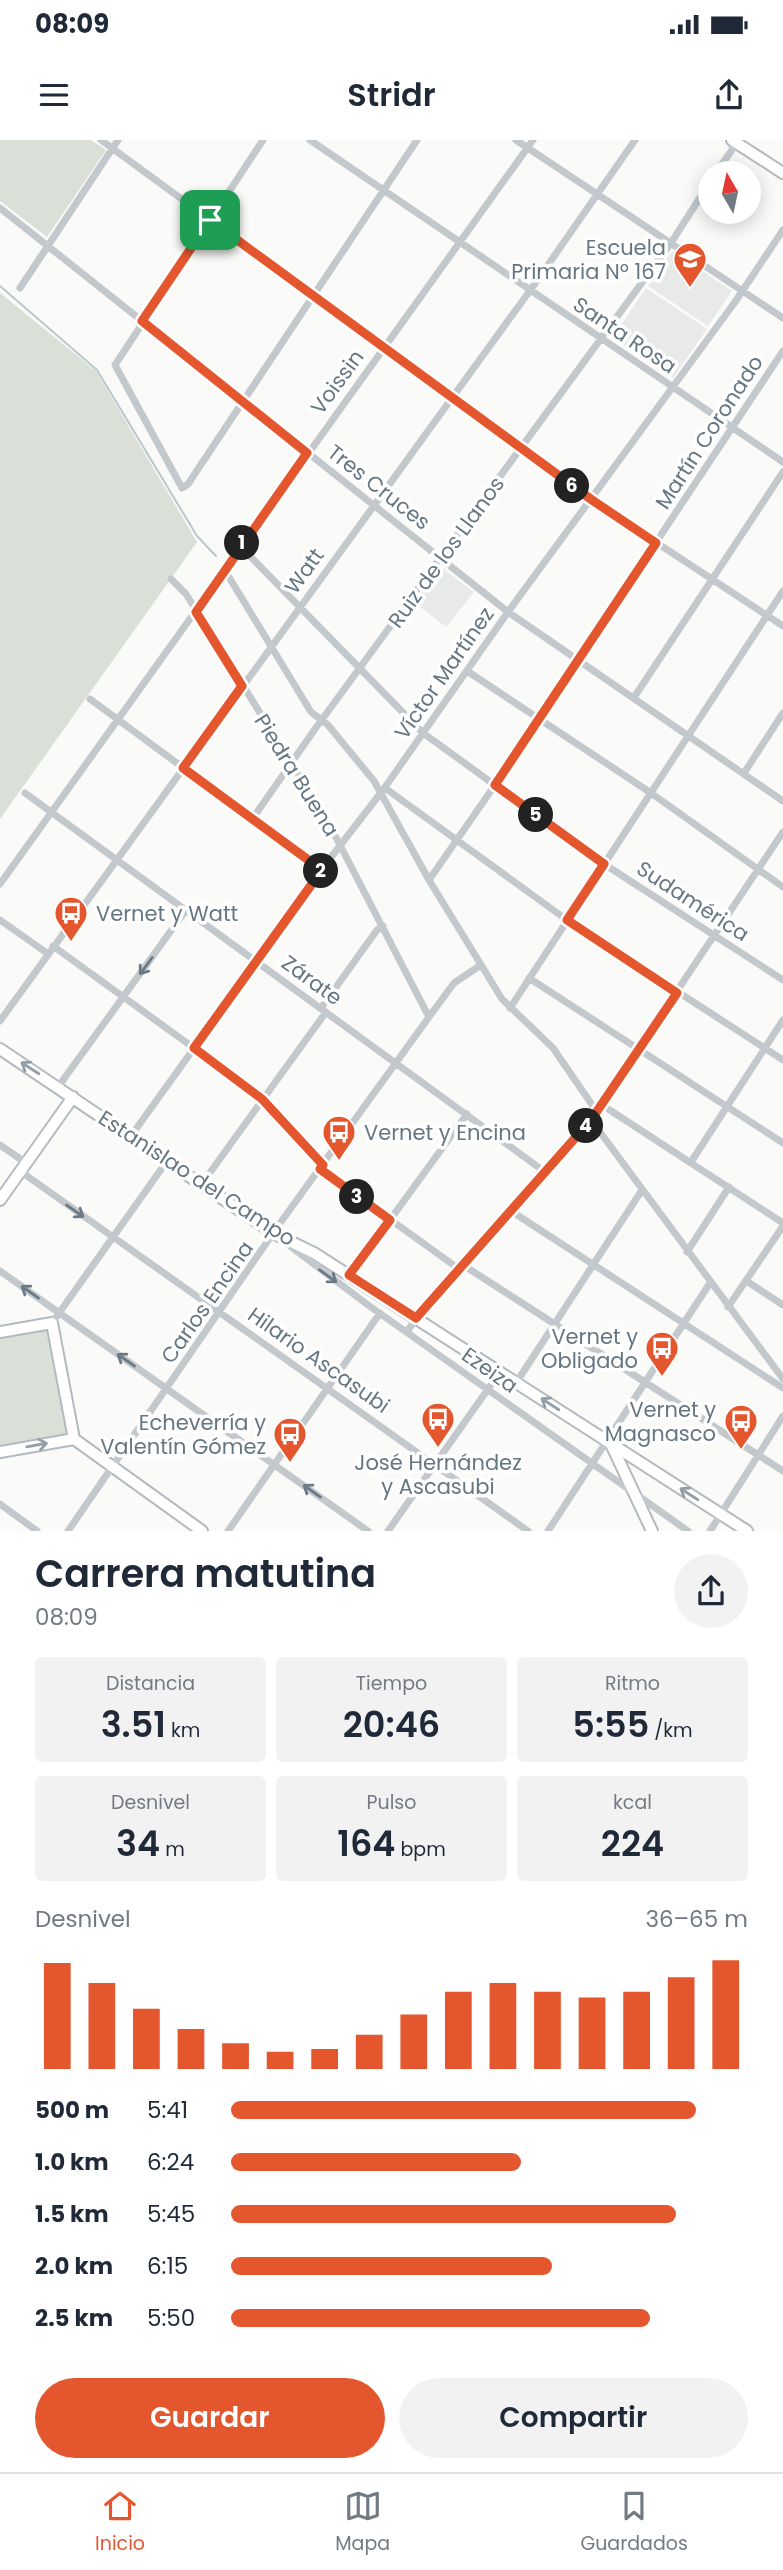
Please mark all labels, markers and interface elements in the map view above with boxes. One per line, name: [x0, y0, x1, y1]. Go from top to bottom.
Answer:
text: 08:09: [35, 6, 109, 42]
text: Stridr: [347, 72, 436, 117]
icon: menu: [35, 76, 73, 114]
icon: share: [710, 76, 748, 114]
north arrow: [698, 161, 761, 224]
map controls: [698, 161, 761, 224]
pin: [180, 190, 240, 250]
icon: arrive: [191, 201, 229, 239]
place label: Escuela Primaria Nº 167: [511, 233, 666, 286]
school or university icon: Escuela Primaria Nº 167: [671, 240, 709, 289]
street label: Santa Rosa: [568, 290, 682, 380]
street label: Voissin: [304, 344, 370, 420]
street label: Martín Coronado: [648, 349, 770, 515]
street label: Tres Cruces: [322, 438, 436, 536]
pin: 6: [554, 468, 590, 504]
street label: Ruiz de los Llanos: [381, 470, 511, 634]
text: 6: [565, 472, 578, 499]
pin: 1: [224, 526, 260, 560]
text: 1: [238, 529, 245, 556]
street label: Watt: [278, 542, 330, 600]
street label: Víctor Martínez: [388, 601, 500, 745]
street label: Piedra Buena: [248, 708, 346, 842]
pin: 5: [518, 798, 554, 832]
text: 5: [529, 801, 542, 828]
pin: 2: [304, 854, 338, 888]
street label: Sudamérica: [631, 854, 755, 948]
text: 2: [315, 857, 326, 884]
bus stop icon: Vernet y Watt: [52, 894, 90, 943]
place label: Vernet y Watt: [96, 899, 238, 928]
street label: Zárate: [276, 948, 348, 1012]
one-way arrow: [139, 956, 154, 975]
one-way arrow: [21, 1061, 40, 1076]
street label: Estanislao del Campo: [93, 1103, 301, 1253]
pin: 4: [568, 1108, 604, 1144]
text: 4: [579, 1112, 592, 1139]
bus stop icon: Vernet y Encina: [320, 1113, 358, 1162]
place label: Vernet y Encina: [364, 1118, 526, 1147]
pin: 3: [340, 1180, 374, 1214]
text: 3: [351, 1183, 362, 1210]
one-way arrow: [65, 1204, 84, 1218]
street label: Carlos Encina: [154, 1235, 260, 1369]
one-way arrow: [318, 1269, 337, 1283]
one-way arrow: [21, 1285, 40, 1299]
street label: Hilario Ascasubi: [242, 1300, 396, 1420]
place label: Vernet y Obligado: [541, 1322, 638, 1375]
bus stop icon: Vernet y Obligado: [643, 1329, 681, 1378]
street label: Ezeiza: [456, 1340, 524, 1400]
one-way arrow: [117, 1353, 137, 1367]
place label: Vernet y Magnasco: [605, 1395, 716, 1448]
one-way arrow: [541, 1397, 561, 1411]
bus stop icon: José Hernández y Ascasubi: [419, 1400, 457, 1449]
bus stop icon: Vernet y Magnasco: [722, 1402, 760, 1451]
place label: Echeverría y Valentín Gómez: [100, 1408, 266, 1461]
bus stop icon: Echeverría y Valentín Gómez: [271, 1415, 309, 1464]
one-way arrow: [25, 1438, 48, 1451]
place label: José Hernández y Ascasubi: [354, 1448, 522, 1501]
one-way arrow: [303, 1484, 322, 1498]
one-way arrow: [680, 1486, 700, 1500]
text: Carrera matutina: [35, 1547, 376, 1600]
button: share: [674, 1554, 748, 1628]
text: 08:09: [35, 1601, 98, 1633]
text: Distancia: [106, 1670, 195, 1697]
text: Tiempo: [356, 1670, 427, 1697]
text: Ritmo: [605, 1670, 660, 1697]
text: 3.51: [101, 1700, 166, 1749]
text: 20:46: [343, 1700, 440, 1749]
text: 5:55: [572, 1700, 649, 1749]
text: km: [166, 1717, 200, 1744]
text: /km: [649, 1717, 693, 1744]
text: Desnivel: [111, 1789, 190, 1816]
text: Pulso: [367, 1789, 416, 1816]
text: kcal: [613, 1789, 652, 1816]
text: 34: [116, 1819, 160, 1868]
text: 164: [337, 1819, 395, 1868]
text: 224: [601, 1819, 664, 1868]
text: m: [160, 1836, 185, 1863]
text: bpm: [395, 1836, 446, 1863]
text: Desnivel: [35, 1903, 131, 1935]
text: 36–65 m: [645, 1903, 748, 1935]
text: 500 m: [35, 2094, 109, 2126]
text: 5:41: [147, 2094, 188, 2126]
text: 1.0 km: [35, 2146, 109, 2178]
text: 6:24: [147, 2146, 194, 2178]
text: 1.5 km: [35, 2198, 109, 2230]
text: 5:45: [147, 2198, 195, 2230]
text: 2.0 km: [35, 2250, 113, 2282]
text: 6:15: [147, 2250, 188, 2282]
text: 2.5 km: [35, 2302, 113, 2334]
text: 5:50: [147, 2302, 195, 2334]
button: Guardar: [35, 2378, 385, 2458]
button: Compartir: [399, 2378, 748, 2458]
tab: Inicio: [95, 2487, 145, 2558]
tab: Mapa: [335, 2487, 390, 2558]
tab: Guardados: [580, 2487, 688, 2558]

